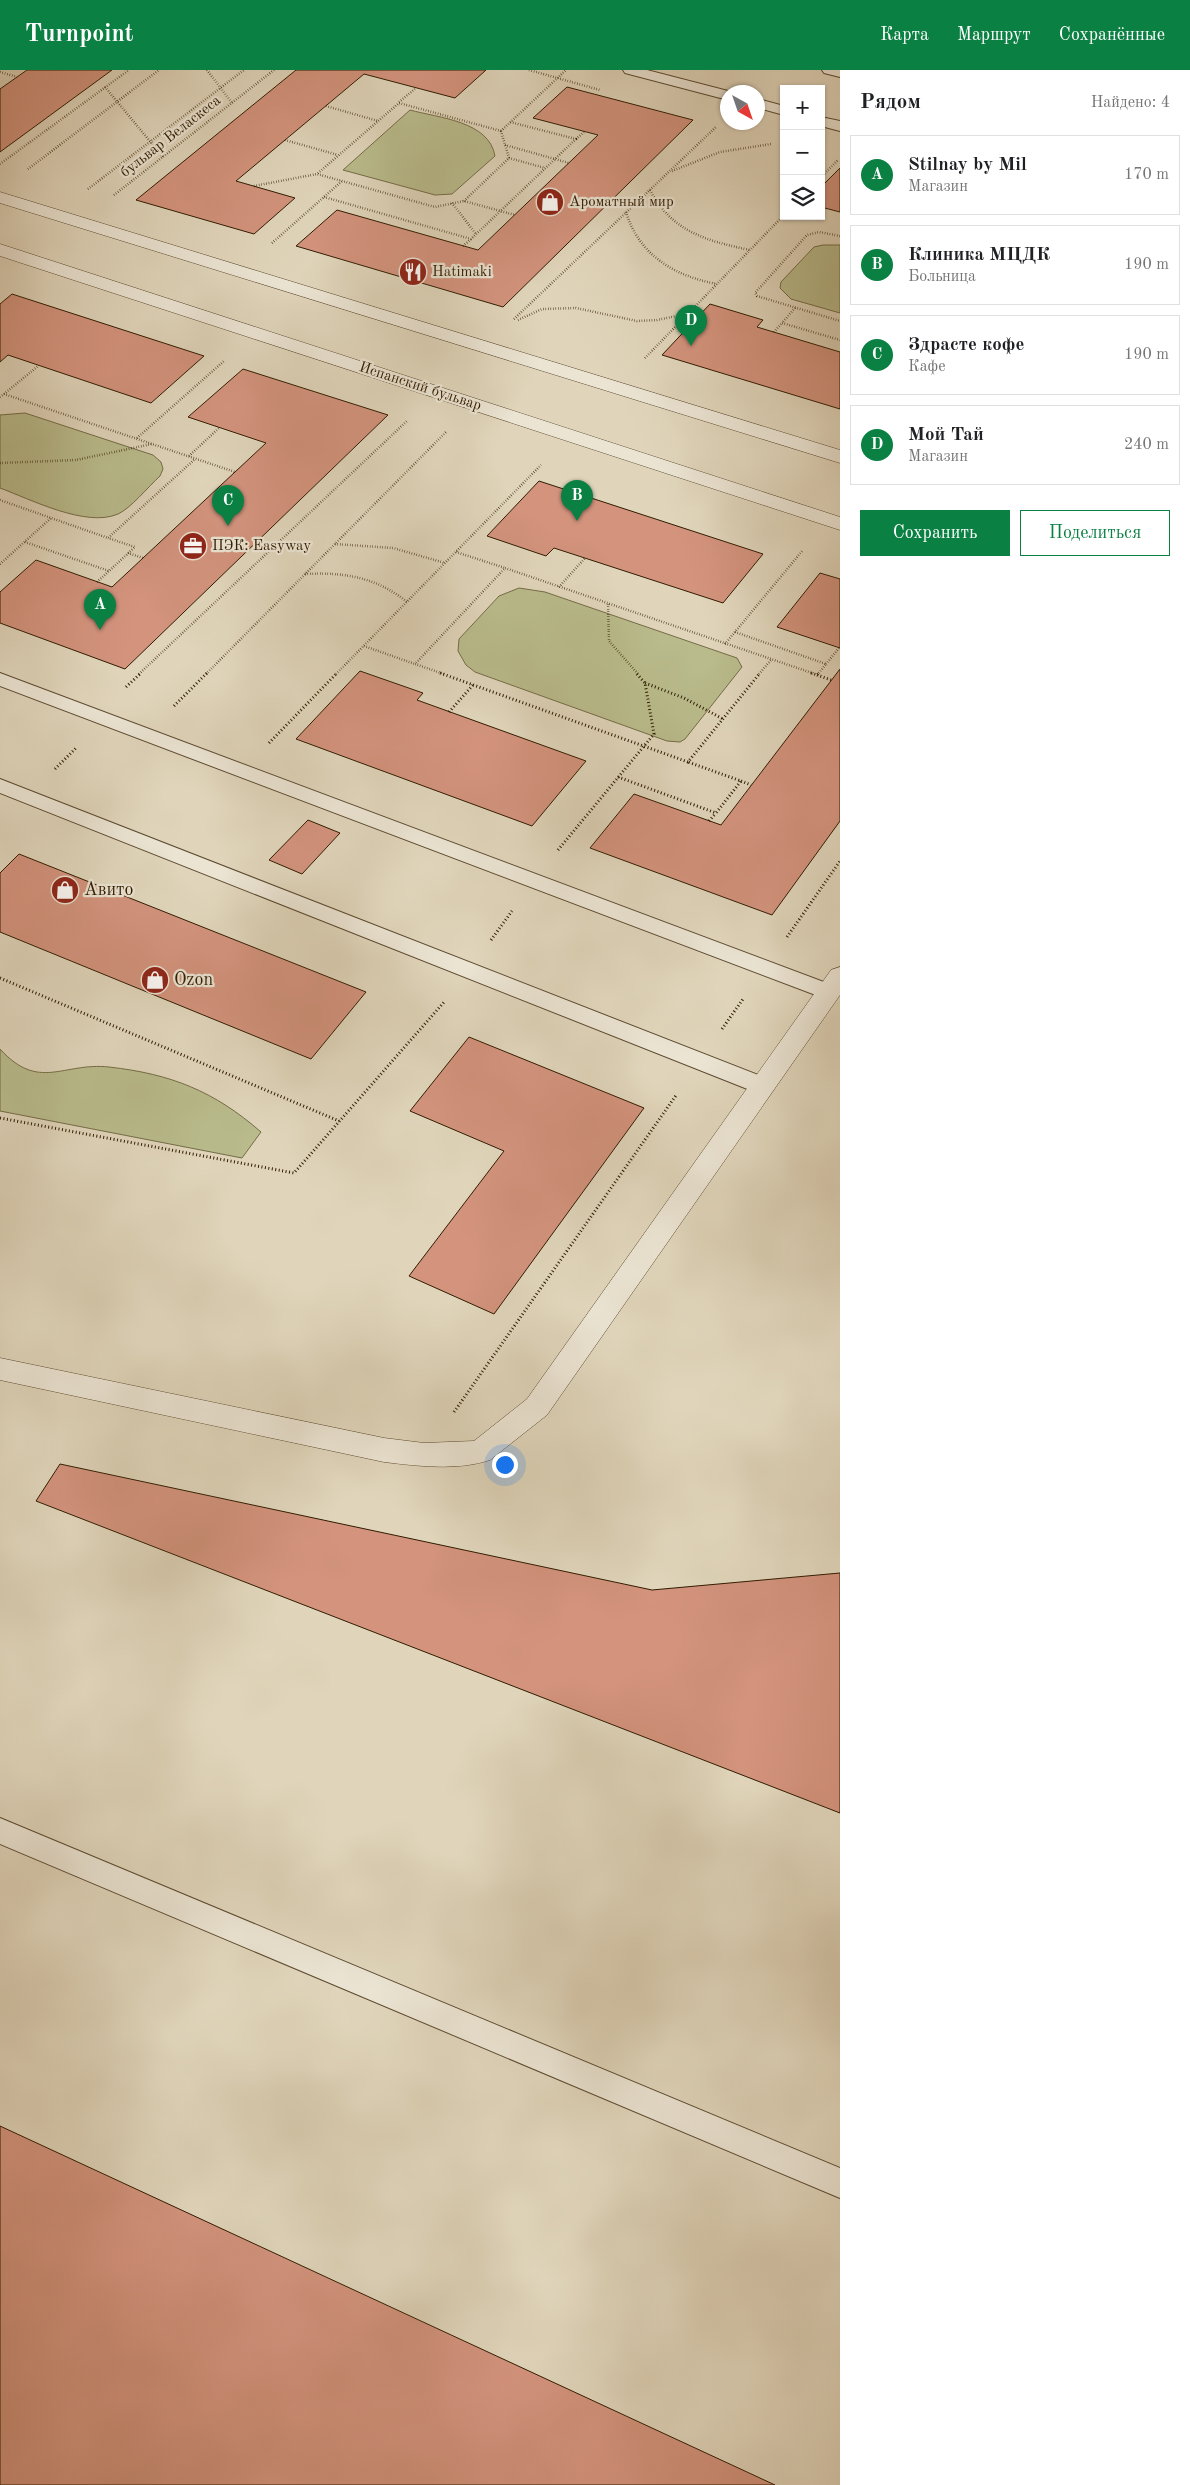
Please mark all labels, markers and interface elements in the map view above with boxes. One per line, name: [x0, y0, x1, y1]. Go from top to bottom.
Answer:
text: Turnpoint: [25, 23, 133, 47]
text: Карта: [880, 26, 929, 44]
text: Маршрут: [957, 26, 1031, 44]
text: Сохранённые: [1059, 26, 1165, 44]
north arrow: [720, 85, 765, 130]
map controls: [780, 85, 825, 220]
button: +: [780, 85, 825, 130]
text: Рядом: [860, 92, 921, 113]
street label: бульвар Веласкеса: [118, 93, 224, 181]
text: Найдено: 4: [1091, 95, 1170, 111]
button: −: [780, 130, 825, 175]
text: Stilnay by Mil: [908, 156, 1027, 175]
text: A: [871, 167, 883, 183]
text: 170 m: [1124, 167, 1169, 183]
button: layers: [780, 175, 825, 220]
text: Магазин: [908, 179, 968, 195]
shop icon: Ароматный мир: [535, 187, 565, 217]
place label: Ароматный мир: [569, 195, 674, 210]
text: Клиника МЦДК: [908, 246, 1050, 265]
restaurant icon: Hatimaki: [398, 257, 428, 287]
text: B: [871, 257, 883, 273]
text: 190 m: [1124, 257, 1169, 273]
place label: Hatimaki: [432, 265, 492, 280]
text: Больница: [908, 269, 976, 285]
pin: D: [675, 305, 707, 346]
text: Здрасте кофе: [908, 336, 1024, 355]
text: C: [872, 347, 882, 363]
text: 190 m: [1124, 347, 1169, 363]
text: Кафе: [908, 359, 946, 375]
street label: Испанский бульвар: [357, 360, 483, 414]
text: Мой Тай: [908, 426, 984, 445]
text: D: [871, 437, 883, 453]
text: 240 m: [1124, 437, 1169, 453]
text: Магазин: [908, 449, 968, 465]
pin: B: [561, 480, 593, 521]
pin: C: [212, 485, 244, 526]
button: Сохранить: [860, 510, 1010, 556]
button: Поделиться: [1020, 510, 1170, 556]
office icon: ПЭК: Easyway: [178, 531, 208, 561]
place label: ПЭК: Easyway: [212, 539, 311, 554]
pin: A: [84, 589, 116, 630]
shop icon: Авито: [50, 875, 80, 905]
place label: Авито: [84, 881, 134, 899]
shop icon: Ozon: [140, 965, 170, 995]
place label: Ozon: [174, 971, 213, 989]
your location: [492, 1452, 518, 1478]

